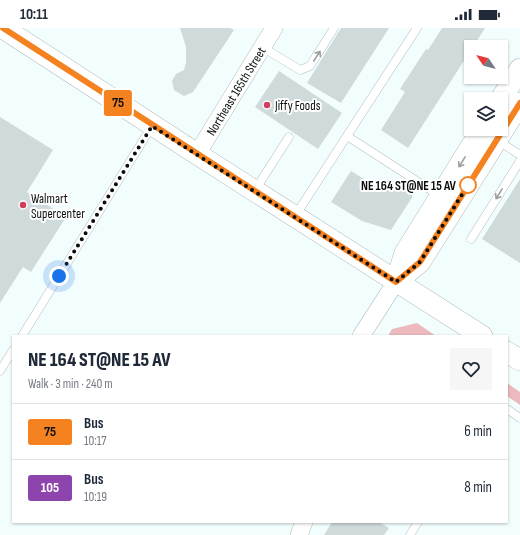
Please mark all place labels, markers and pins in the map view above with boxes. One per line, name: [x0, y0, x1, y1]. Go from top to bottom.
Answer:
place label: Jiffy Foods: [274, 98, 321, 114]
marker: Jiffy Foods: [262, 100, 272, 110]
marker: NE 164 ST@NE 15 AV: [459, 176, 477, 194]
place label: NE 164 ST@NE 15 AV: [361, 178, 457, 194]
place label: Walmart Supercenter: [31, 191, 85, 222]
marker: Walmart Supercenter: [18, 200, 28, 210]

